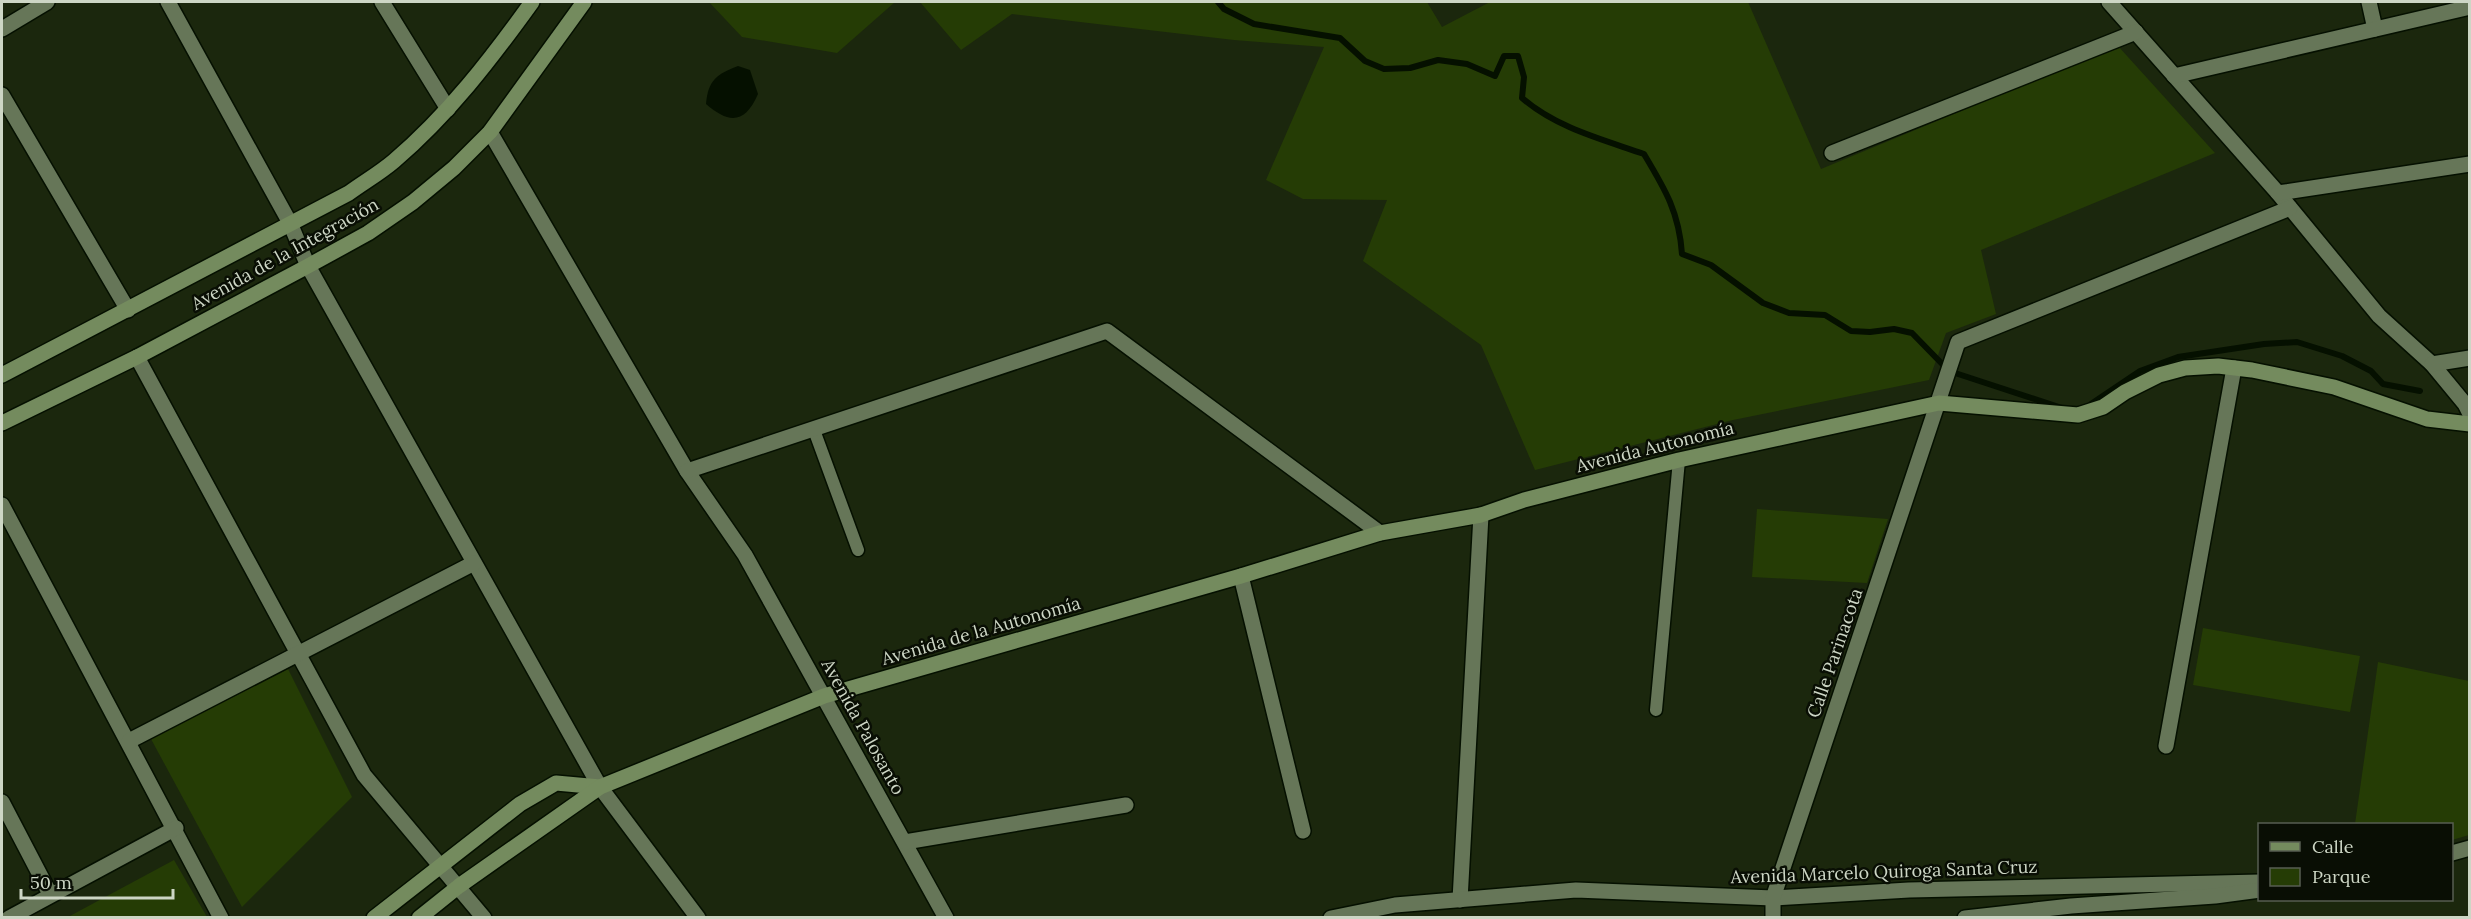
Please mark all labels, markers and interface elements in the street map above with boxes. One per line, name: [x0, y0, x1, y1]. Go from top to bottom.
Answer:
street label: Avenida de la Integración: [186, 192, 383, 315]
street label: Avenida Autonomía: [1573, 416, 1736, 477]
street label: Calle Parinacota: [1802, 585, 1867, 721]
street label: Avenida de la Autonomía: [878, 591, 1083, 670]
street label: Avenida Palosanto: [816, 654, 910, 799]
legend: [2258, 823, 2453, 901]
text: Calle: [2312, 835, 2354, 858]
street label: Avenida Marcelo Quiroga Santa Cruz: [1729, 855, 2038, 888]
scale bar: [21, 862, 172, 900]
text: Parque: [2312, 865, 2371, 888]
text: 50 m: [30, 871, 72, 894]

